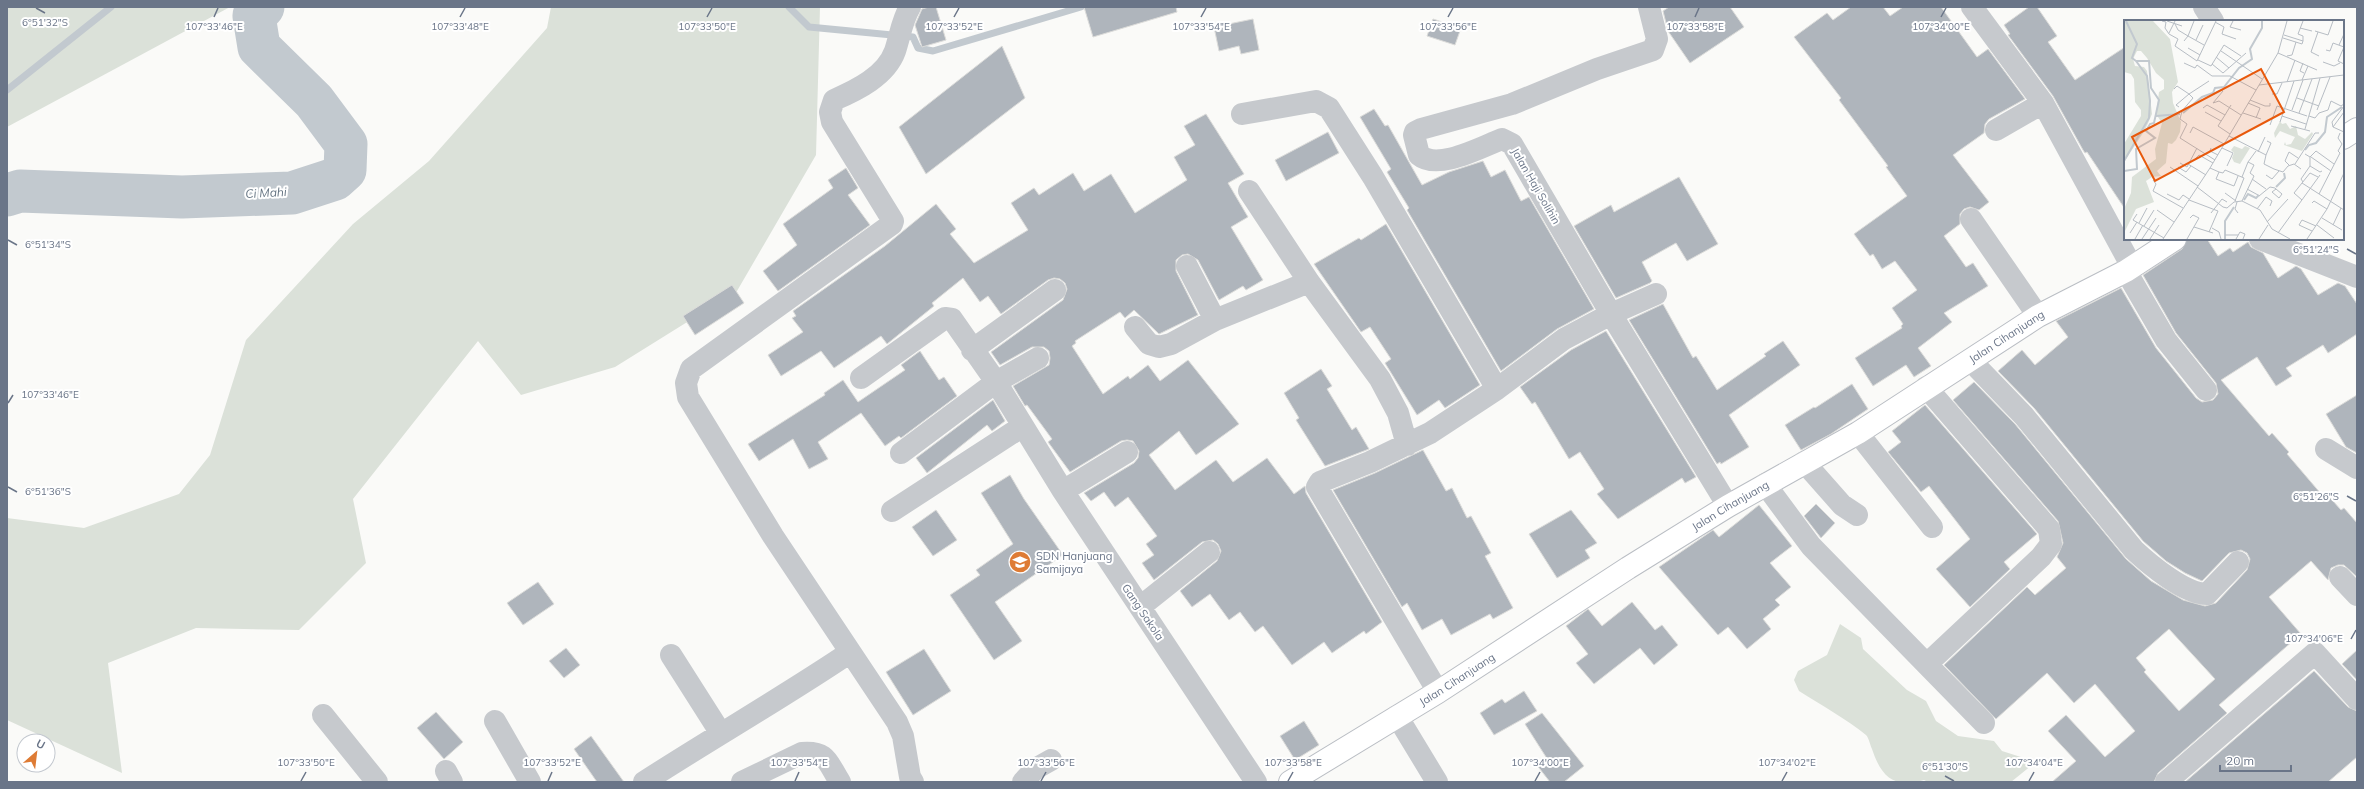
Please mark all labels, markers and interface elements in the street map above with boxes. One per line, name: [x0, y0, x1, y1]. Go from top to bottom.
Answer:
text: 6°51'32"S: [22, 16, 68, 29]
text: 107°33'46"E: [185, 20, 243, 33]
text: 107°33'48"E: [431, 20, 489, 33]
text: 107°33'50"E: [678, 20, 736, 33]
text: 107°33'52"E: [925, 20, 983, 33]
text: 107°33'54"E: [1172, 20, 1230, 33]
text: 107°33'56"E: [1419, 20, 1477, 33]
text: 107°33'58"E: [1666, 20, 1724, 33]
text: 107°34'00"E: [1912, 20, 1970, 33]
inset map: [2124, 20, 2344, 240]
street label: Jalan Haji Solihin: [1508, 145, 1564, 227]
water label: Ci Mahi: [245, 184, 287, 201]
text: 6°51'34"S: [25, 238, 71, 251]
text: 6°51'24"S: [2293, 243, 2339, 256]
street label: Jalan Cihanjuang: [1966, 307, 2047, 366]
text: 107°33'46"E: [21, 388, 79, 401]
street label: Jalan Cihanjuang: [1689, 477, 1771, 534]
text: 6°51'36"S: [25, 485, 71, 498]
text: 6°51'26"S: [2293, 490, 2339, 503]
school or university icon: SDN Hanjuang Samijaya: [1007, 549, 1033, 575]
place label: SDN Hanjuang Samijaya: [1036, 549, 1112, 576]
street label: Gang Sakola: [1119, 581, 1167, 643]
text: 107°34'06"E: [2285, 632, 2343, 645]
street label: Jalan Cihanjuang: [1417, 650, 1497, 709]
north arrow: [16, 733, 56, 773]
text: U: [34, 736, 48, 752]
scale bar: [2220, 747, 2291, 773]
text: 20 m: [2226, 753, 2254, 768]
text: 107°33'50"E: [277, 756, 335, 769]
text: 107°33'52"E: [523, 756, 581, 769]
text: 107°33'54"E: [770, 756, 828, 769]
text: 107°33'56"E: [1017, 756, 1075, 769]
text: 107°33'58"E: [1264, 756, 1322, 769]
text: 107°34'00"E: [1511, 756, 1569, 769]
text: 107°34'02"E: [1758, 756, 1816, 769]
text: 107°34'04"E: [2005, 756, 2063, 769]
text: 6°51'30"S: [1922, 760, 1968, 773]

